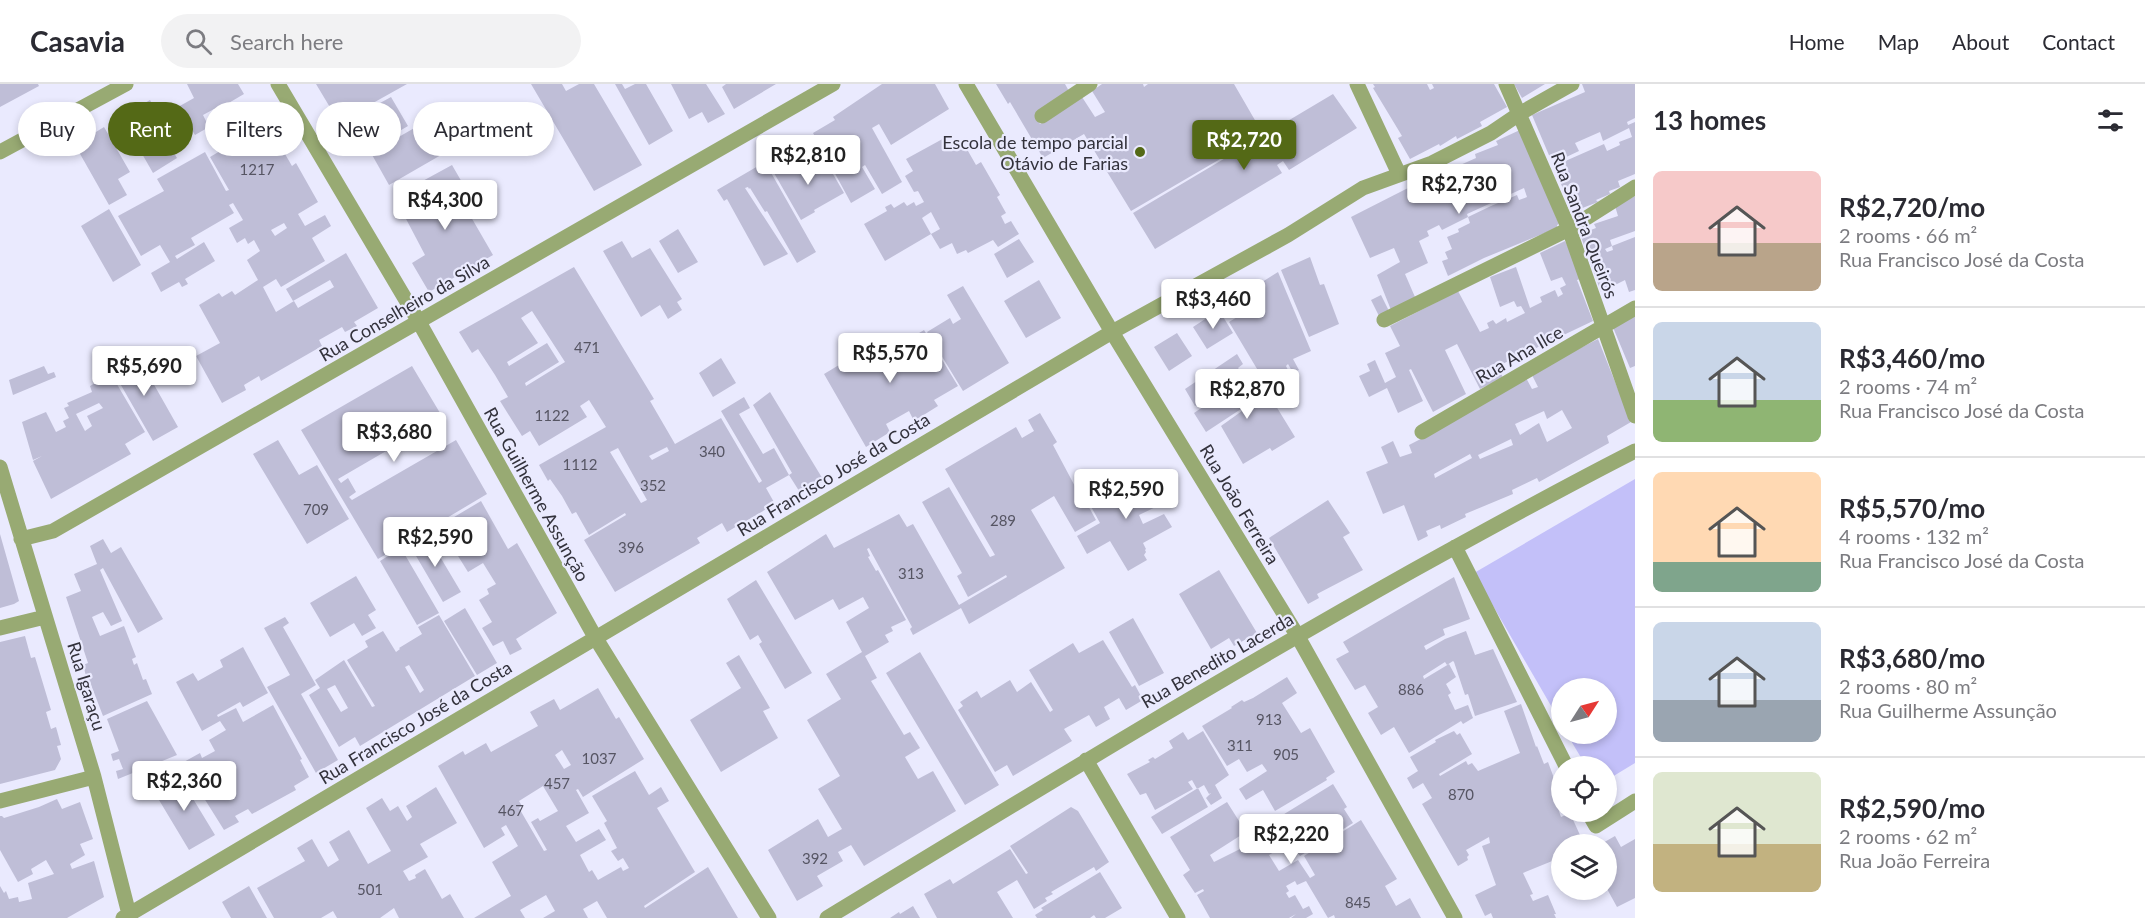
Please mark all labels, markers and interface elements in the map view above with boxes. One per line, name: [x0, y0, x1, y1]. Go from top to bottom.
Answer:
search box: [161, 14, 581, 68]
text: Casavia: [30, 24, 125, 58]
icon: search: [182, 25, 215, 58]
text: Search here: [230, 28, 344, 55]
text: Home: [1789, 29, 1845, 54]
text: Map: [1878, 29, 1919, 54]
text: About: [1952, 29, 2009, 54]
text: Contact: [2042, 29, 2115, 54]
chip: Buy: [18, 102, 96, 156]
chip: Rent: [108, 102, 193, 156]
chip: Filters: [205, 102, 304, 156]
chip: New: [316, 102, 401, 156]
chip: Apartment: [413, 102, 554, 156]
text: 13 homes: [1653, 104, 1766, 136]
icon: filters: [2094, 104, 2127, 137]
pin: R$2,720: [1189, 120, 1299, 171]
text: R$2,720: [1206, 127, 1282, 151]
place label: Escola de tempo parcial Otávio de Farias: [942, 131, 1128, 174]
pin: R$2,810: [753, 135, 863, 186]
text: R$2,810: [770, 142, 846, 166]
marker: Escola de tempo parcial Otávio de Farias: [1133, 145, 1147, 159]
street label: Rua Sandra Queirós: [1547, 148, 1623, 302]
house number: 1217: [240, 160, 275, 178]
pin: R$2,730: [1404, 164, 1514, 215]
text: R$2,730: [1421, 171, 1497, 195]
pin: R$4,300: [390, 180, 500, 231]
text: R$4,300: [407, 187, 483, 211]
text: R$2,720/mo: [1839, 191, 1985, 223]
icon: home: [1701, 195, 1773, 267]
text: 2 rooms · 66 m²: [1839, 223, 1977, 247]
text: Rua Francisco José da Costa: [1839, 247, 2085, 271]
street label: Rua Conselheiro da Silva: [315, 250, 493, 366]
pin: R$3,460: [1158, 279, 1268, 330]
text: R$3,460: [1175, 286, 1251, 310]
street label: Rua Ana Ilce: [1472, 320, 1566, 388]
pin: R$5,570: [835, 333, 945, 384]
house number: 471: [574, 338, 600, 356]
text: R$5,570: [852, 340, 928, 364]
text: R$3,460/mo: [1839, 342, 1985, 374]
pin: R$5,690: [89, 346, 199, 397]
icon: home: [1701, 346, 1773, 418]
text: R$5,690: [106, 353, 182, 377]
pin: R$2,870: [1192, 369, 1302, 420]
text: 2 rooms · 74 m²: [1839, 374, 1977, 398]
text: R$2,870: [1209, 376, 1285, 400]
text: Rua Francisco José da Costa: [1839, 398, 2085, 422]
street label: Rua Guilherme Assunção: [480, 403, 594, 585]
house number: 1122: [535, 406, 569, 424]
street label: Rua Francisco José da Costa: [733, 408, 933, 540]
pin: R$3,680: [339, 412, 449, 463]
text: R$3,680: [356, 419, 432, 443]
street label: Rua João Ferreira: [1196, 440, 1284, 568]
house number: 340: [699, 442, 725, 460]
house number: 1112: [563, 455, 597, 473]
pin: R$2,590: [1071, 469, 1181, 520]
house number: 352: [640, 476, 666, 494]
text: R$2,590: [1088, 476, 1164, 500]
text: R$5,570/mo: [1839, 492, 1985, 524]
icon: home: [1701, 496, 1773, 568]
house number: 709: [303, 500, 329, 518]
house number: 289: [990, 511, 1016, 529]
pin: R$2,590: [380, 517, 490, 568]
text: R$2,590: [397, 524, 473, 548]
text: 4 rooms · 132 m²: [1839, 524, 1989, 548]
house number: 396: [618, 538, 644, 556]
text: Rua Francisco José da Costa: [1839, 548, 2085, 572]
house number: 313: [898, 564, 924, 582]
street label: Rua Benedito Lacerda: [1137, 607, 1297, 713]
street label: Rua Igaraçu: [63, 639, 111, 733]
text: R$3,680/mo: [1839, 642, 1985, 674]
icon: home: [1701, 646, 1773, 718]
street label: Rua Francisco José da Costa: [315, 656, 515, 788]
text: 2 rooms · 80 m²: [1839, 674, 1977, 698]
north arrow: [1551, 678, 1617, 744]
map controls: [1551, 678, 1617, 900]
house number: 886: [1398, 680, 1424, 698]
text: Rua Guilherme Assunção: [1839, 698, 2057, 722]
house number: 913: [1256, 710, 1282, 728]
house number: 311: [1227, 736, 1253, 754]
house number: 905: [1273, 745, 1299, 763]
house number: 1037: [582, 749, 617, 767]
button: locate: [1551, 756, 1617, 822]
pin: R$2,360: [129, 761, 239, 812]
text: R$2,360: [146, 768, 222, 792]
house number: 457: [544, 774, 570, 792]
house number: 870: [1448, 785, 1474, 803]
text: R$2,590/mo: [1839, 792, 1985, 824]
icon: home: [1701, 796, 1773, 868]
house number: 467: [498, 801, 524, 819]
pin: R$2,220: [1236, 814, 1346, 865]
text: R$2,220: [1253, 821, 1329, 845]
text: 2 rooms · 62 m²: [1839, 824, 1977, 848]
button: layers: [1551, 834, 1617, 900]
text: Rua João Ferreira: [1839, 848, 1990, 872]
house number: 392: [802, 849, 828, 867]
house number: 501: [357, 880, 383, 898]
house number: 845: [1345, 893, 1371, 911]

